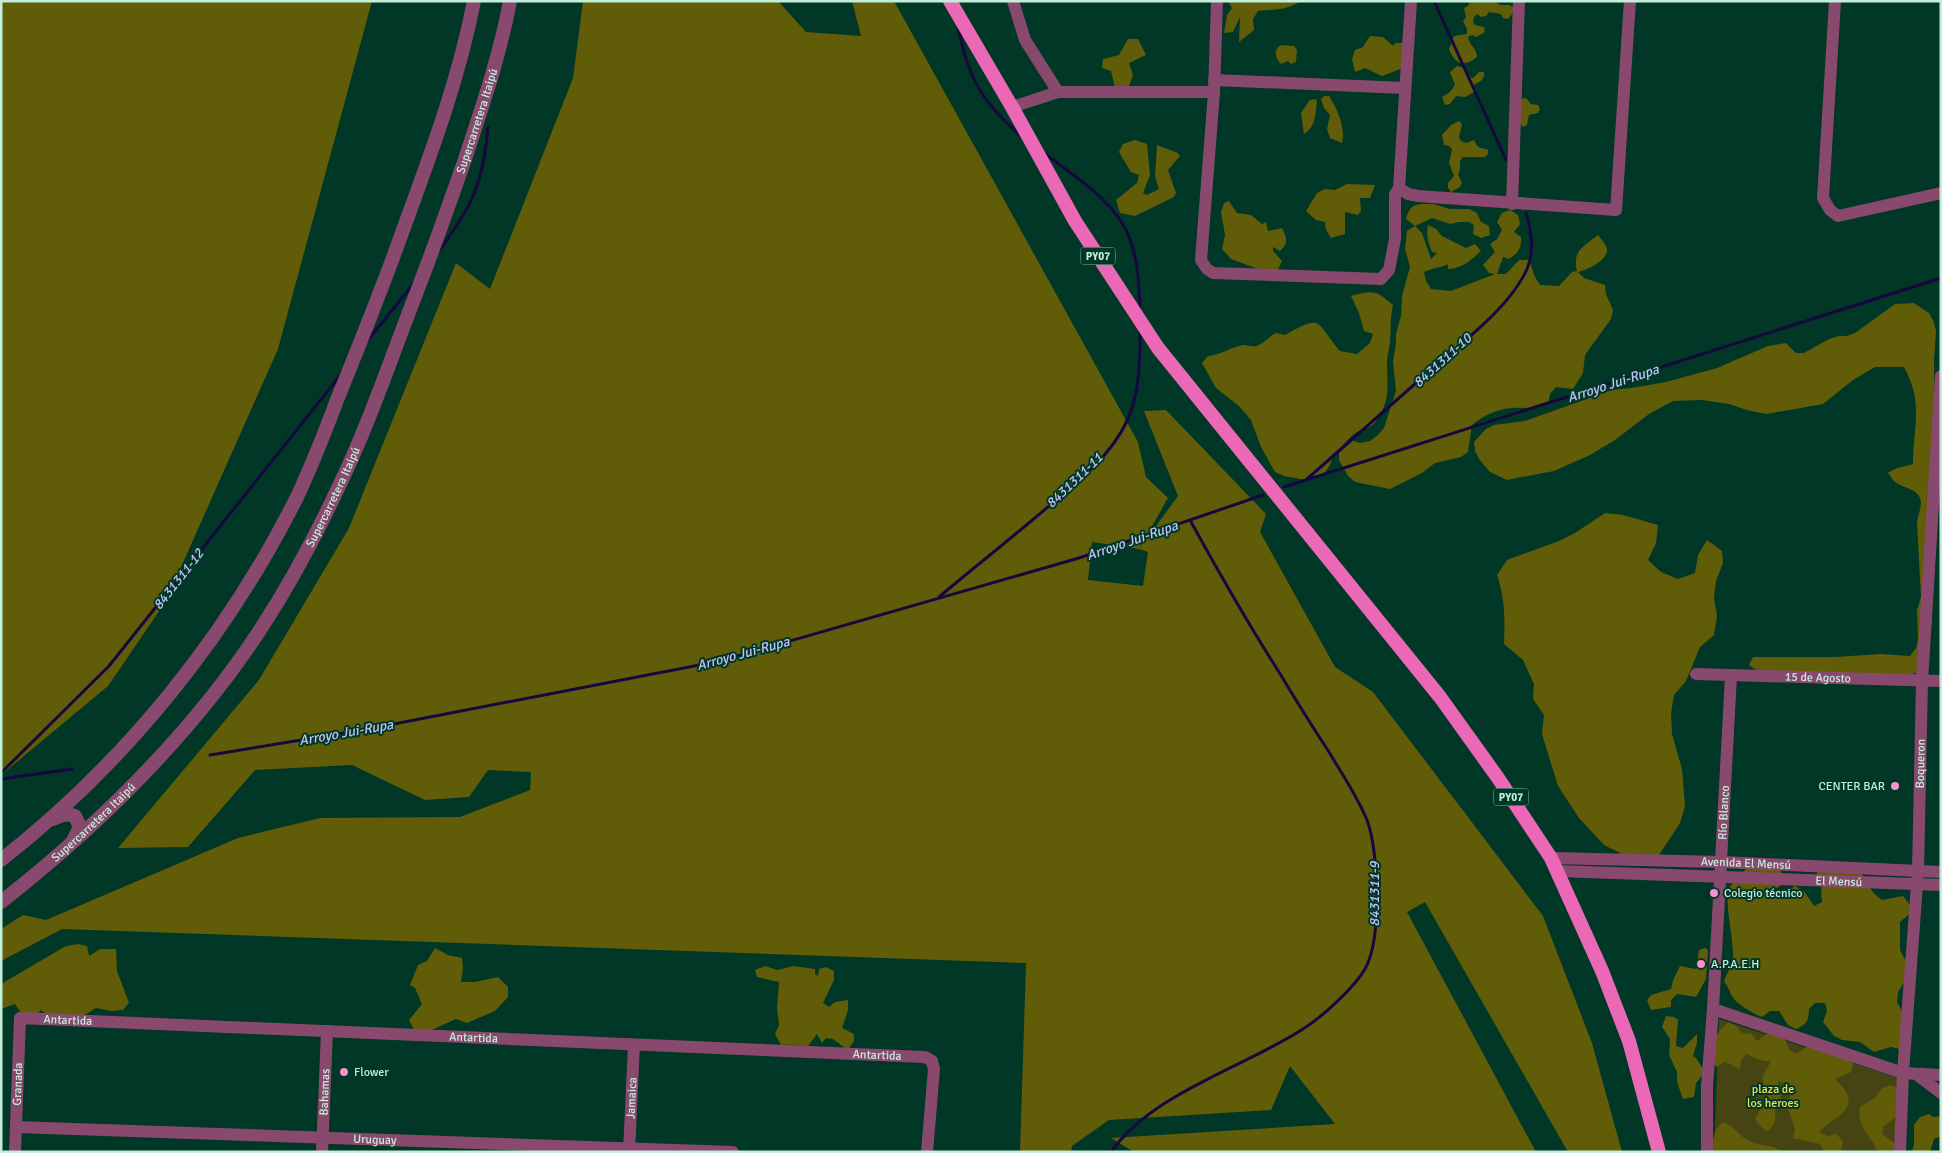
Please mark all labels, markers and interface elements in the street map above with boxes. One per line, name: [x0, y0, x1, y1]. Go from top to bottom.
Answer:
street label: Supercarretera Itaipú: [453, 67, 501, 176]
road number: PY07: [1080, 248, 1116, 264]
water label: 8431311-10: [1410, 329, 1476, 391]
water label: Arroyo Jui-Rupa: [1565, 360, 1662, 406]
street label: Supercarretera Itaipú: [303, 445, 364, 550]
water label: 8431311-11: [1042, 449, 1107, 512]
water label: Arroyo Jui-Rupa: [1084, 517, 1181, 564]
water label: 8431311-12: [149, 544, 208, 613]
water label: Arroyo Jui-Rupa: [695, 633, 792, 674]
street label: 15 de Agosto: [1785, 670, 1851, 686]
water label: Arroyo Jui-Rupa: [298, 716, 395, 749]
street label: Boqueron: [1913, 739, 1929, 789]
place label: CENTER BAR: [1818, 779, 1885, 794]
street label: Supercarretera Itaipú: [48, 780, 139, 865]
marker: CENTER BAR: [1889, 780, 1901, 792]
street label: Río Blanco: [1715, 785, 1733, 840]
road number: PY07: [1494, 789, 1528, 806]
street label: Avenida El Mensú: [1701, 855, 1791, 873]
water label: 8431311-9: [1366, 860, 1383, 926]
street label: El Mensú: [1815, 873, 1863, 890]
place label: Colegio técnico: [1724, 886, 1803, 901]
marker: Colegio técnico: [1708, 887, 1720, 899]
place label: A.P.A.E.H: [1711, 957, 1759, 972]
marker: A.P.A.E.H: [1695, 958, 1707, 970]
street label: Antartida: [43, 1012, 93, 1029]
street label: Antartida: [449, 1029, 498, 1047]
street label: Antartida: [852, 1047, 902, 1064]
street label: Granada: [10, 1062, 26, 1106]
place label: Flower: [354, 1065, 389, 1080]
marker: Flower: [338, 1066, 350, 1078]
street label: Bahamas: [317, 1068, 333, 1116]
street label: Jamaica: [624, 1077, 640, 1119]
park label: plaza de los heroes: [1747, 1082, 1799, 1111]
street label: Uruguay: [353, 1132, 397, 1148]

